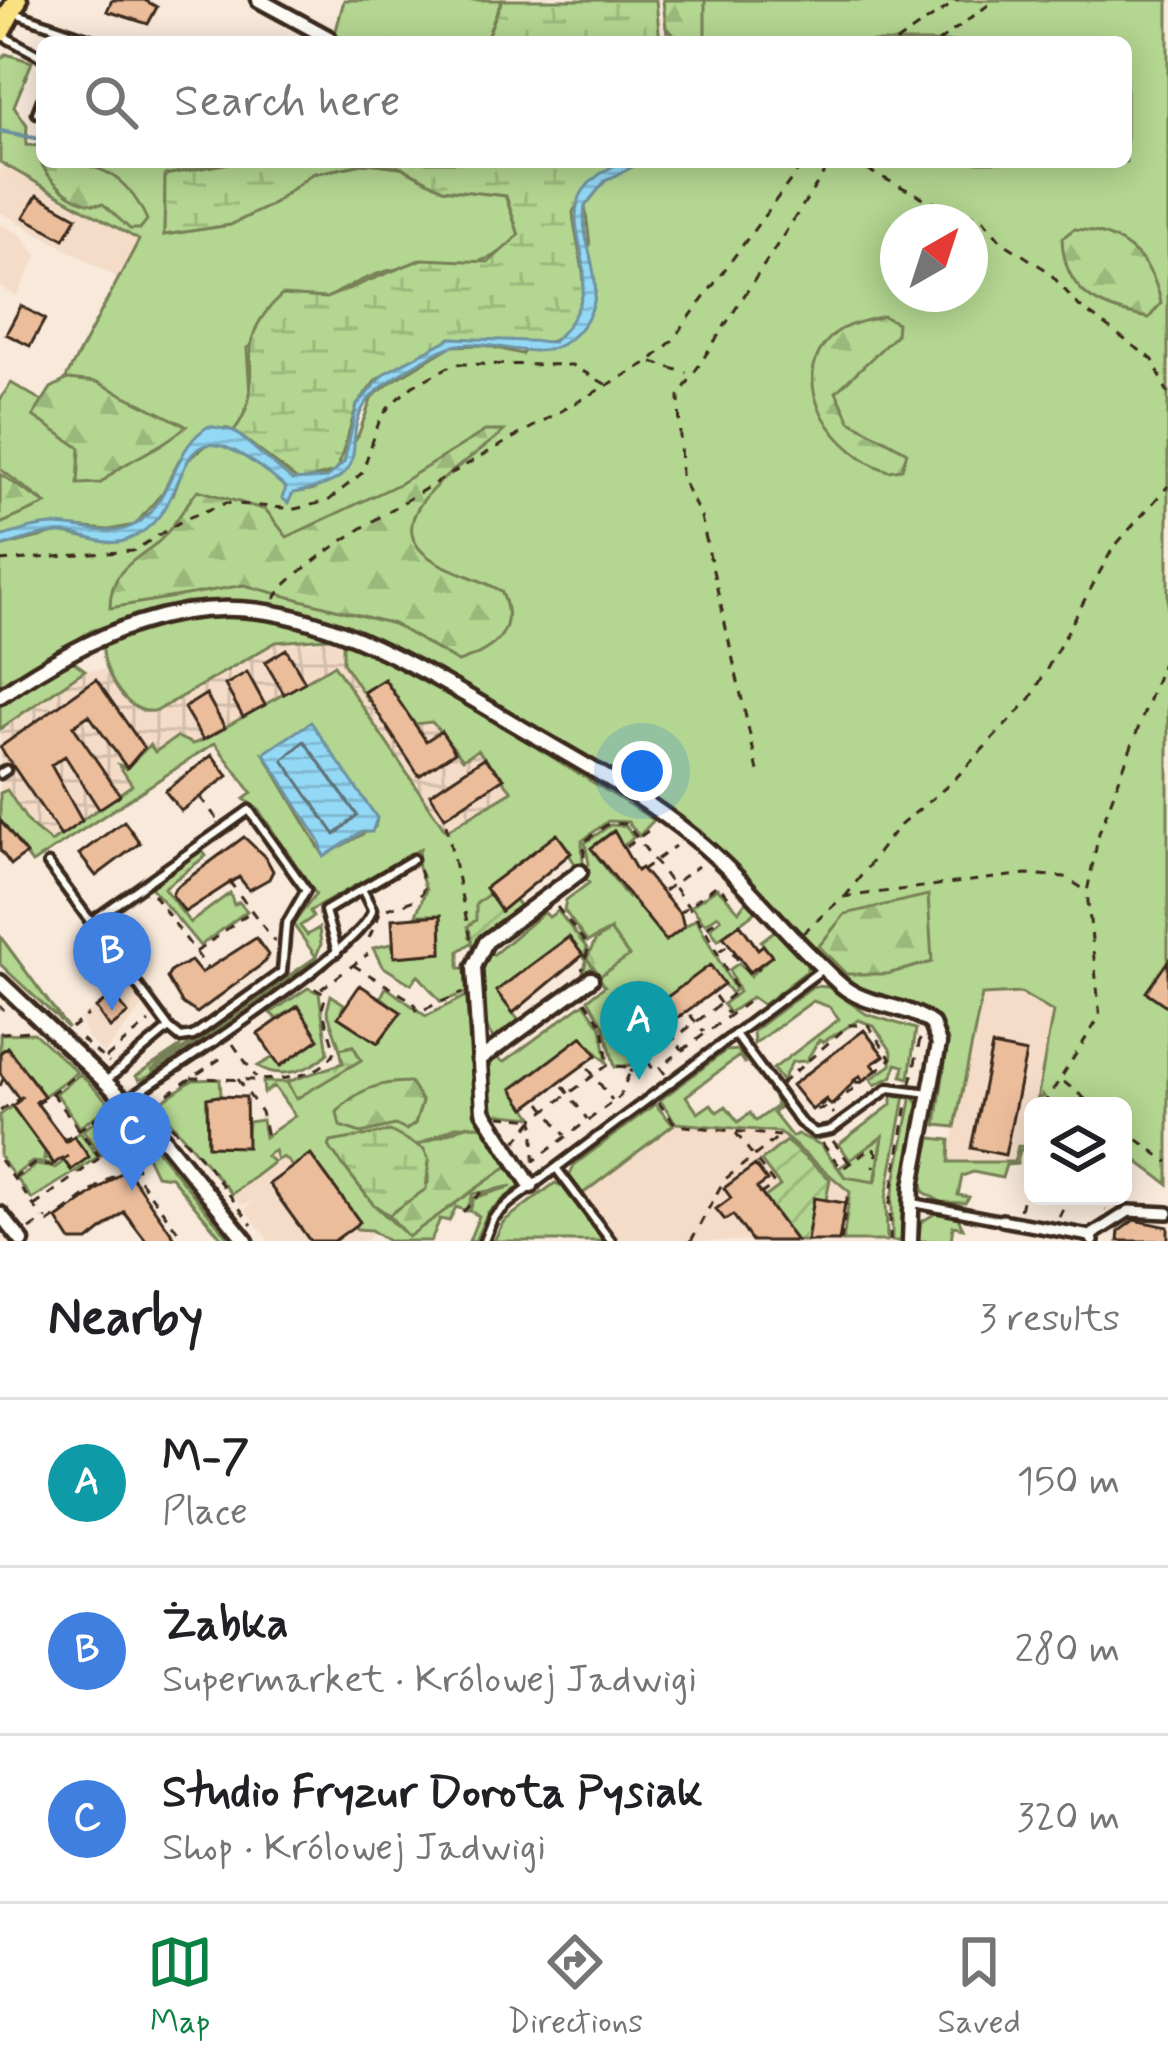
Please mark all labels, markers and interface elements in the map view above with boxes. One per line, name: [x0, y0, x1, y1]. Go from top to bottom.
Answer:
search box: [36, 36, 1132, 168]
icon: search: [78, 69, 144, 135]
text: Search here: [174, 73, 401, 132]
north arrow: [880, 204, 988, 312]
your location: [612, 741, 672, 801]
pin: B: [73, 912, 151, 1011]
pin: A: [600, 981, 678, 1080]
pin: C: [93, 1092, 171, 1191]
map controls: [1024, 1097, 1132, 1205]
button: layers: [1024, 1097, 1132, 1205]
text: Nearby: [48, 1286, 203, 1352]
text: 3 results: [979, 1294, 1120, 1345]
text: M-7: [162, 1428, 249, 1487]
text: A: [74, 1457, 100, 1508]
text: 150 m: [1017, 1457, 1120, 1508]
text: Place: [162, 1487, 248, 1538]
text: Żabka: [162, 1596, 289, 1655]
text: B: [75, 1625, 99, 1676]
text: 280 m: [1015, 1625, 1120, 1676]
text: Supermarket · Królowej Jadwigi: [162, 1655, 697, 1706]
text: Studio Fryzur Dorota Pysiak: [162, 1764, 703, 1823]
text: C: [73, 1793, 101, 1844]
text: 320 m: [1017, 1793, 1120, 1844]
text: Shop · Królowej Jadwigi: [162, 1823, 546, 1874]
tab: Map: [147, 1929, 213, 2045]
tab: Directions: [507, 1929, 643, 2045]
tab: Saved: [937, 1929, 1021, 2045]

